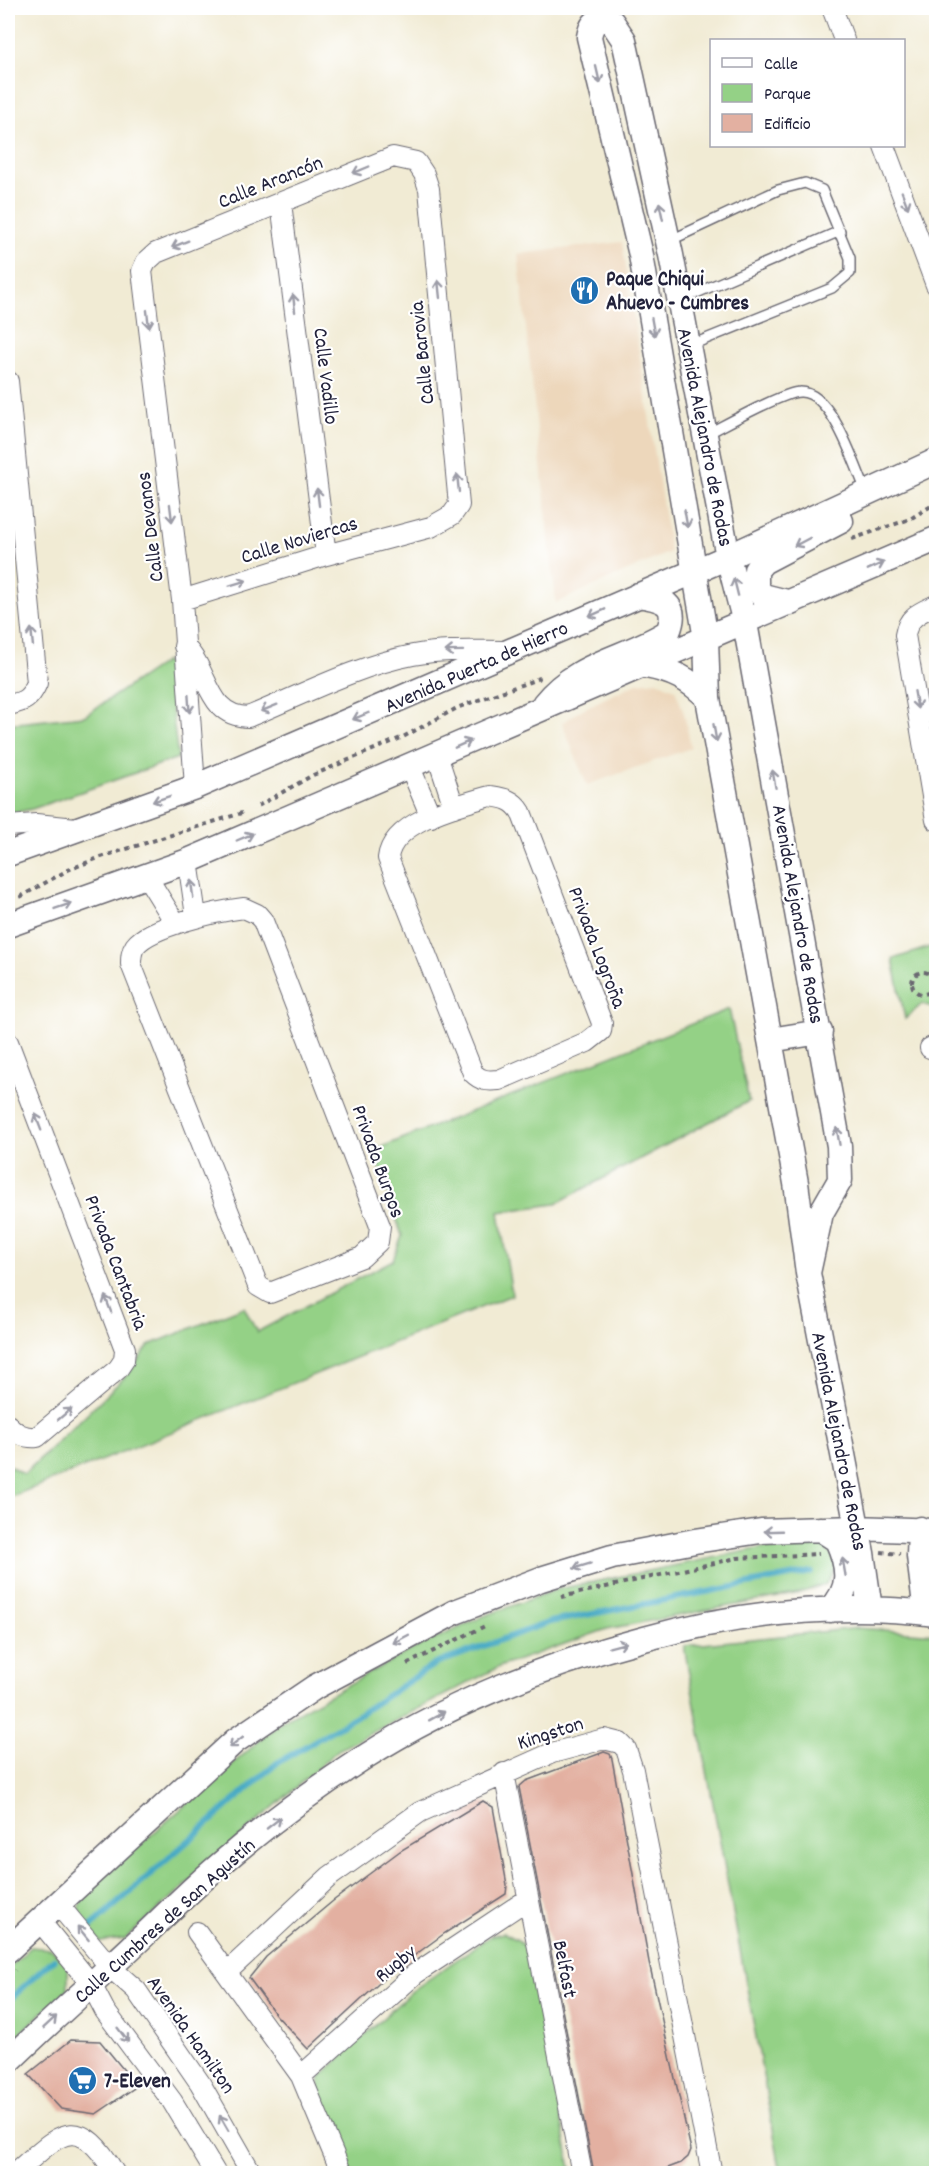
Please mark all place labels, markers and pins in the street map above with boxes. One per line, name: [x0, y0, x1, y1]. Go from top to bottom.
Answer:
place label: Paque Chiqui Ahuevo - Cumbres: [606, 266, 749, 320]
restaurant icon: Paque Chiqui Ahuevo - Cumbres: [569, 274, 601, 306]
supermarket icon: 7-Eleven: [67, 2064, 99, 2096]
place label: 7-Eleven: [104, 2068, 171, 2098]

